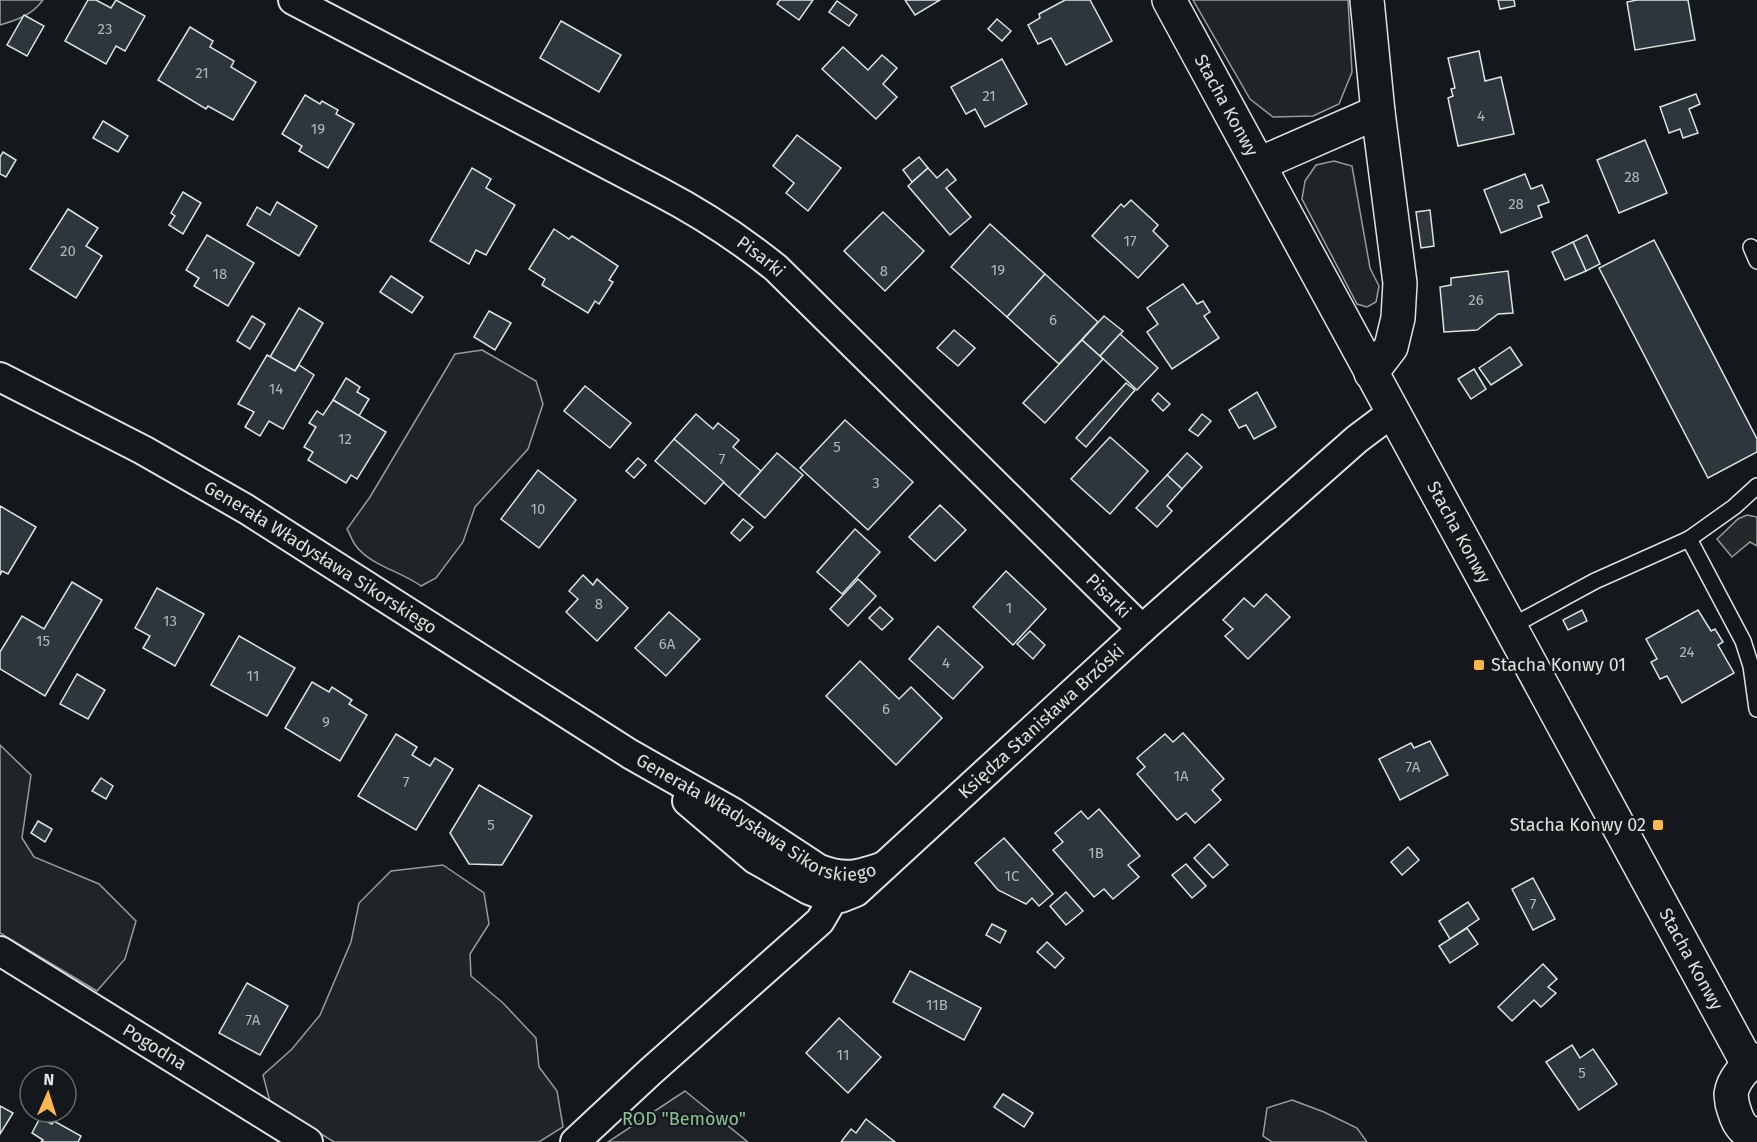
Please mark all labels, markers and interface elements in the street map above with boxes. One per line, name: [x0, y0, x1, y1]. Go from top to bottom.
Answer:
house number: 23: [98, 20, 112, 38]
street label: Stacha Konwy: [1190, 51, 1263, 160]
house number: 21: [195, 64, 209, 82]
house number: 21: [982, 87, 996, 105]
house number: 4: [1477, 107, 1485, 125]
house number: 19: [311, 120, 325, 138]
house number: 28: [1624, 168, 1640, 186]
house number: 28: [1508, 195, 1524, 213]
street label: Pisarki: [732, 231, 790, 282]
house number: 17: [1123, 232, 1137, 250]
house number: 20: [60, 242, 76, 260]
house number: 19: [991, 261, 1005, 279]
house number: 8: [880, 262, 888, 280]
house number: 18: [213, 265, 227, 283]
house number: 26: [1468, 291, 1484, 309]
house number: 6: [1049, 311, 1057, 329]
house number: 14: [269, 380, 283, 398]
house number: 12: [338, 430, 352, 448]
house number: 5: [833, 438, 841, 456]
house number: 7: [719, 450, 726, 468]
house number: 3: [872, 474, 880, 492]
street label: Generała Władysława Sikorskiego: [200, 476, 441, 639]
street label: Stacha Konwy: [1422, 477, 1495, 587]
house number: 10: [531, 500, 545, 518]
street label: Pisarki: [1081, 569, 1136, 623]
house number: 8: [595, 595, 603, 613]
house number: 1: [1006, 599, 1012, 617]
house number: 13: [163, 612, 177, 630]
house number: 15: [36, 632, 50, 650]
house number: 6A: [659, 635, 676, 653]
street label: Księdza Stanisława Brzóski: [954, 640, 1129, 803]
house number: 24: [1679, 643, 1695, 661]
house number: 4: [942, 654, 950, 672]
place label: Stacha Konwy 01: [1491, 654, 1626, 676]
marker: Stacha Konwy 01: [1472, 658, 1486, 672]
house number: 11: [247, 667, 259, 685]
house number: 6: [882, 700, 890, 718]
house number: 9: [322, 713, 330, 731]
street label: Generała Władysława Sikorskiego: [632, 749, 879, 886]
house number: 7A: [1406, 758, 1421, 776]
house number: 1A: [1173, 767, 1189, 785]
house number: 7: [403, 773, 410, 791]
place label: Stacha Konwy 02: [1510, 814, 1646, 836]
house number: 5: [487, 816, 495, 834]
marker: Stacha Konwy 02: [1651, 818, 1665, 832]
house number: 1B: [1088, 844, 1104, 862]
house number: 1C: [1005, 867, 1020, 885]
house number: 7: [1530, 895, 1537, 913]
street label: Stacha Konwy: [1654, 904, 1728, 1014]
house number: 11B: [926, 996, 948, 1014]
house number: 7A: [246, 1011, 261, 1029]
street label: Pogodna: [119, 1019, 191, 1075]
house number: 11: [837, 1046, 849, 1064]
north arrow: [18, 1064, 78, 1124]
house number: 5: [1578, 1064, 1586, 1082]
text: N: [43, 1070, 55, 1089]
park label: ROD "Bemowo": [622, 1108, 746, 1130]

